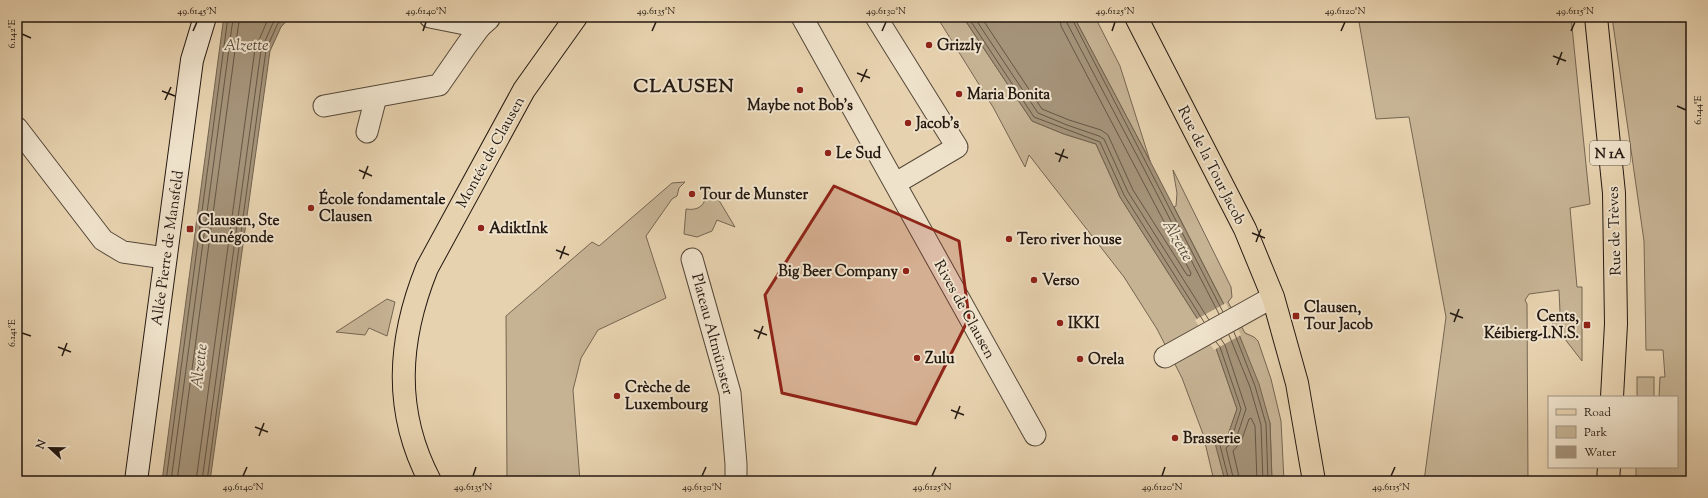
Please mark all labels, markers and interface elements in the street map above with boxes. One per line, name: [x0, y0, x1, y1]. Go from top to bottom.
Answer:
text: 49.6145°N: [177, 4, 217, 19]
text: 49.6140°N: [405, 4, 447, 19]
text: 49.6135°N: [637, 4, 675, 19]
text: 49.6130°N: [866, 4, 906, 19]
text: 49.6125°N: [1095, 4, 1135, 19]
text: 49.6120°N: [1325, 4, 1365, 19]
text: 49.6115°N: [1556, 4, 1594, 19]
text: 6.142°E: [5, 20, 20, 48]
water label: Alzette: [224, 35, 268, 58]
place label: Grizzly: [937, 36, 983, 57]
marker: Grizzly: [924, 40, 934, 50]
district label: CLAUSEN: [633, 74, 735, 101]
marker: Maybe not Bob's: [795, 85, 805, 95]
place label: Maria Bonita: [967, 85, 1050, 106]
marker: Maria Bonita: [954, 89, 964, 99]
street label: Montée de Clausen: [452, 93, 531, 212]
text: 6.144°E: [1691, 95, 1706, 125]
place label: Maybe not Bob's: [747, 96, 853, 117]
street label: Rue de la Tour Jacob: [1172, 103, 1250, 229]
place label: Jacob's: [915, 114, 959, 135]
marker: Jacob's: [903, 118, 913, 128]
road number: N 1A: [1590, 141, 1630, 165]
place label: Le Sud: [836, 144, 882, 165]
marker: Le Sud: [823, 148, 833, 158]
street label: Allée Pierre de Mansfeld: [147, 169, 190, 327]
place label: Tour de Munster: [700, 185, 808, 206]
street label: Rue de Trèves: [1603, 186, 1628, 276]
place label: École fondamentale Clausen: [319, 188, 445, 228]
marker: Tour de Munster: [687, 189, 697, 199]
marker: École fondamentale Clausen: [306, 203, 316, 213]
place label: Clausen, Ste Cunégonde: [198, 211, 279, 249]
water label: Alzette: [1156, 216, 1198, 266]
place label: AdiktInk: [489, 219, 549, 240]
marker: AdiktInk: [476, 223, 486, 233]
marker: Clausen, Ste Cunégonde: [185, 224, 195, 234]
place label: Tero river house: [1017, 230, 1122, 251]
marker: Tero river house: [1004, 234, 1014, 244]
street label: Rives de Clausen: [928, 256, 1000, 363]
place label: Big Beer Company: [778, 262, 899, 283]
marker: Big Beer Company: [901, 266, 911, 276]
street label: Plateau Altmünster: [685, 271, 738, 398]
place label: Verso: [1042, 271, 1079, 292]
marker: Verso: [1029, 275, 1039, 285]
place label: Clausen, Tour Jacob: [1304, 298, 1373, 336]
place label: Cents, Kéibierg-I.N.S.: [1484, 307, 1579, 345]
marker: Clausen, Tour Jacob: [1291, 311, 1301, 321]
place label: IKKI: [1068, 314, 1100, 335]
marker: IKKI: [1055, 318, 1065, 328]
text: 6.141°E: [5, 319, 20, 347]
marker: Cents, Kéibierg-I.N.S.: [1582, 320, 1592, 330]
water label: Alzette: [186, 343, 215, 390]
place label: Zulu: [925, 349, 955, 370]
place label: Orela: [1088, 350, 1125, 371]
marker: Zulu: [912, 353, 922, 363]
marker: Orela: [1075, 354, 1085, 364]
place label: Crèche de Luxembourg: [625, 378, 709, 416]
marker: Crèche de Luxembourg: [612, 391, 622, 401]
legend: [1548, 396, 1678, 468]
text: Road: [1584, 404, 1611, 422]
text: Park: [1584, 424, 1607, 442]
north arrow: [30, 428, 70, 468]
place label: Brasserie: [1183, 429, 1241, 450]
marker: Brasserie: [1170, 433, 1180, 443]
text: N: [32, 437, 51, 453]
text: Water: [1584, 444, 1617, 462]
text: 49.6140°N: [222, 480, 264, 495]
text: 49.6135°N: [454, 480, 492, 495]
text: 49.6130°N: [682, 480, 722, 495]
text: 49.6125°N: [912, 480, 952, 495]
text: 49.6120°N: [1142, 480, 1182, 495]
text: 49.6115°N: [1372, 480, 1410, 495]

